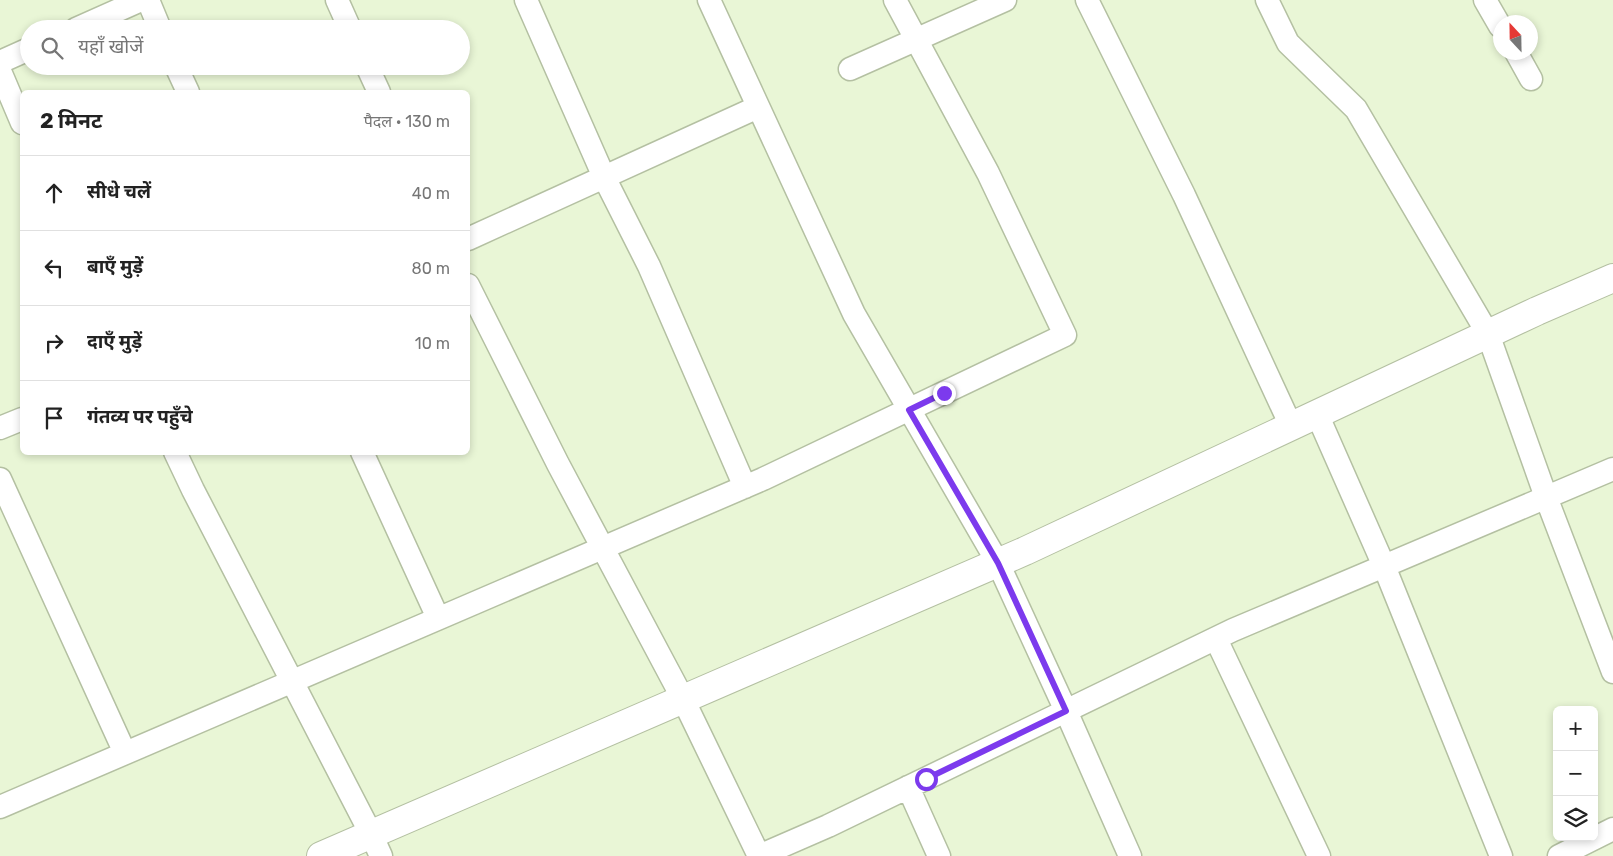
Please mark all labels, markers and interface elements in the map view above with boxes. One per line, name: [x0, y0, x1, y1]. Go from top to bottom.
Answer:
north arrow: [1493, 15, 1538, 60]
search box: [20, 20, 470, 75]
icon: search: [38, 34, 66, 62]
text: यहाँ खोजें: [78, 35, 143, 58]
text: 2 मिनट: [40, 108, 102, 133]
text: पैदल · 130 m: [364, 112, 450, 131]
icon: ahead: [40, 179, 68, 207]
text: सीधे चलें: [87, 180, 151, 203]
text: 40 m: [412, 184, 450, 203]
icon: left: [40, 254, 68, 282]
text: बाएँ मुड़ें: [87, 255, 143, 278]
text: 80 m: [412, 259, 450, 278]
icon: right: [40, 329, 68, 357]
text: दाएँ मुड़ें: [87, 330, 142, 353]
text: 10 m: [415, 334, 450, 353]
route end: [933, 382, 956, 405]
icon: arrive: [40, 404, 68, 432]
text: गंतव्य पर पहुँचे: [87, 405, 193, 428]
map controls: [1553, 706, 1598, 841]
button: +: [1553, 706, 1598, 751]
button: −: [1553, 751, 1598, 796]
route start: [915, 768, 938, 791]
button: layers: [1553, 796, 1598, 841]

